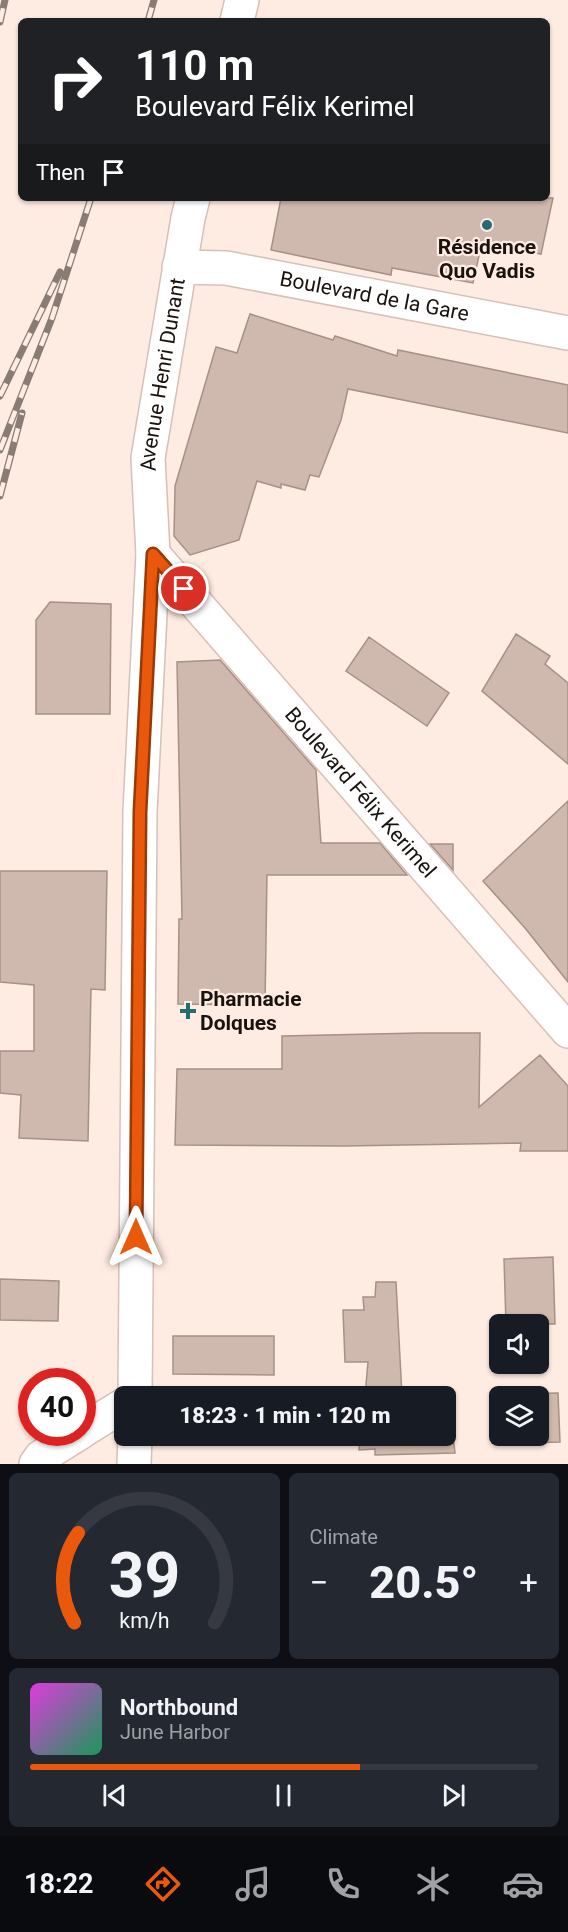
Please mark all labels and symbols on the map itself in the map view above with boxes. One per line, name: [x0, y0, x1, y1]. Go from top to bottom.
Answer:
marker: Résidence Quo Vadis: [480, 218, 494, 232]
place label: Résidence Quo Vadis: [438, 235, 536, 283]
street label: Boulevard de la Gare: [278, 266, 471, 326]
street label: Avenue Henri Dunant: [136, 276, 190, 472]
pin: [158, 563, 209, 614]
street label: Boulevard Félix Kerimel: [280, 702, 441, 882]
place label: Pharmacie Dolques: [200, 987, 302, 1035]
marker: Pharmacie Dolques: [181, 1004, 195, 1018]
position arrow: [104, 1205, 168, 1269]
speed limit sign: 40: [18, 1368, 96, 1446]

